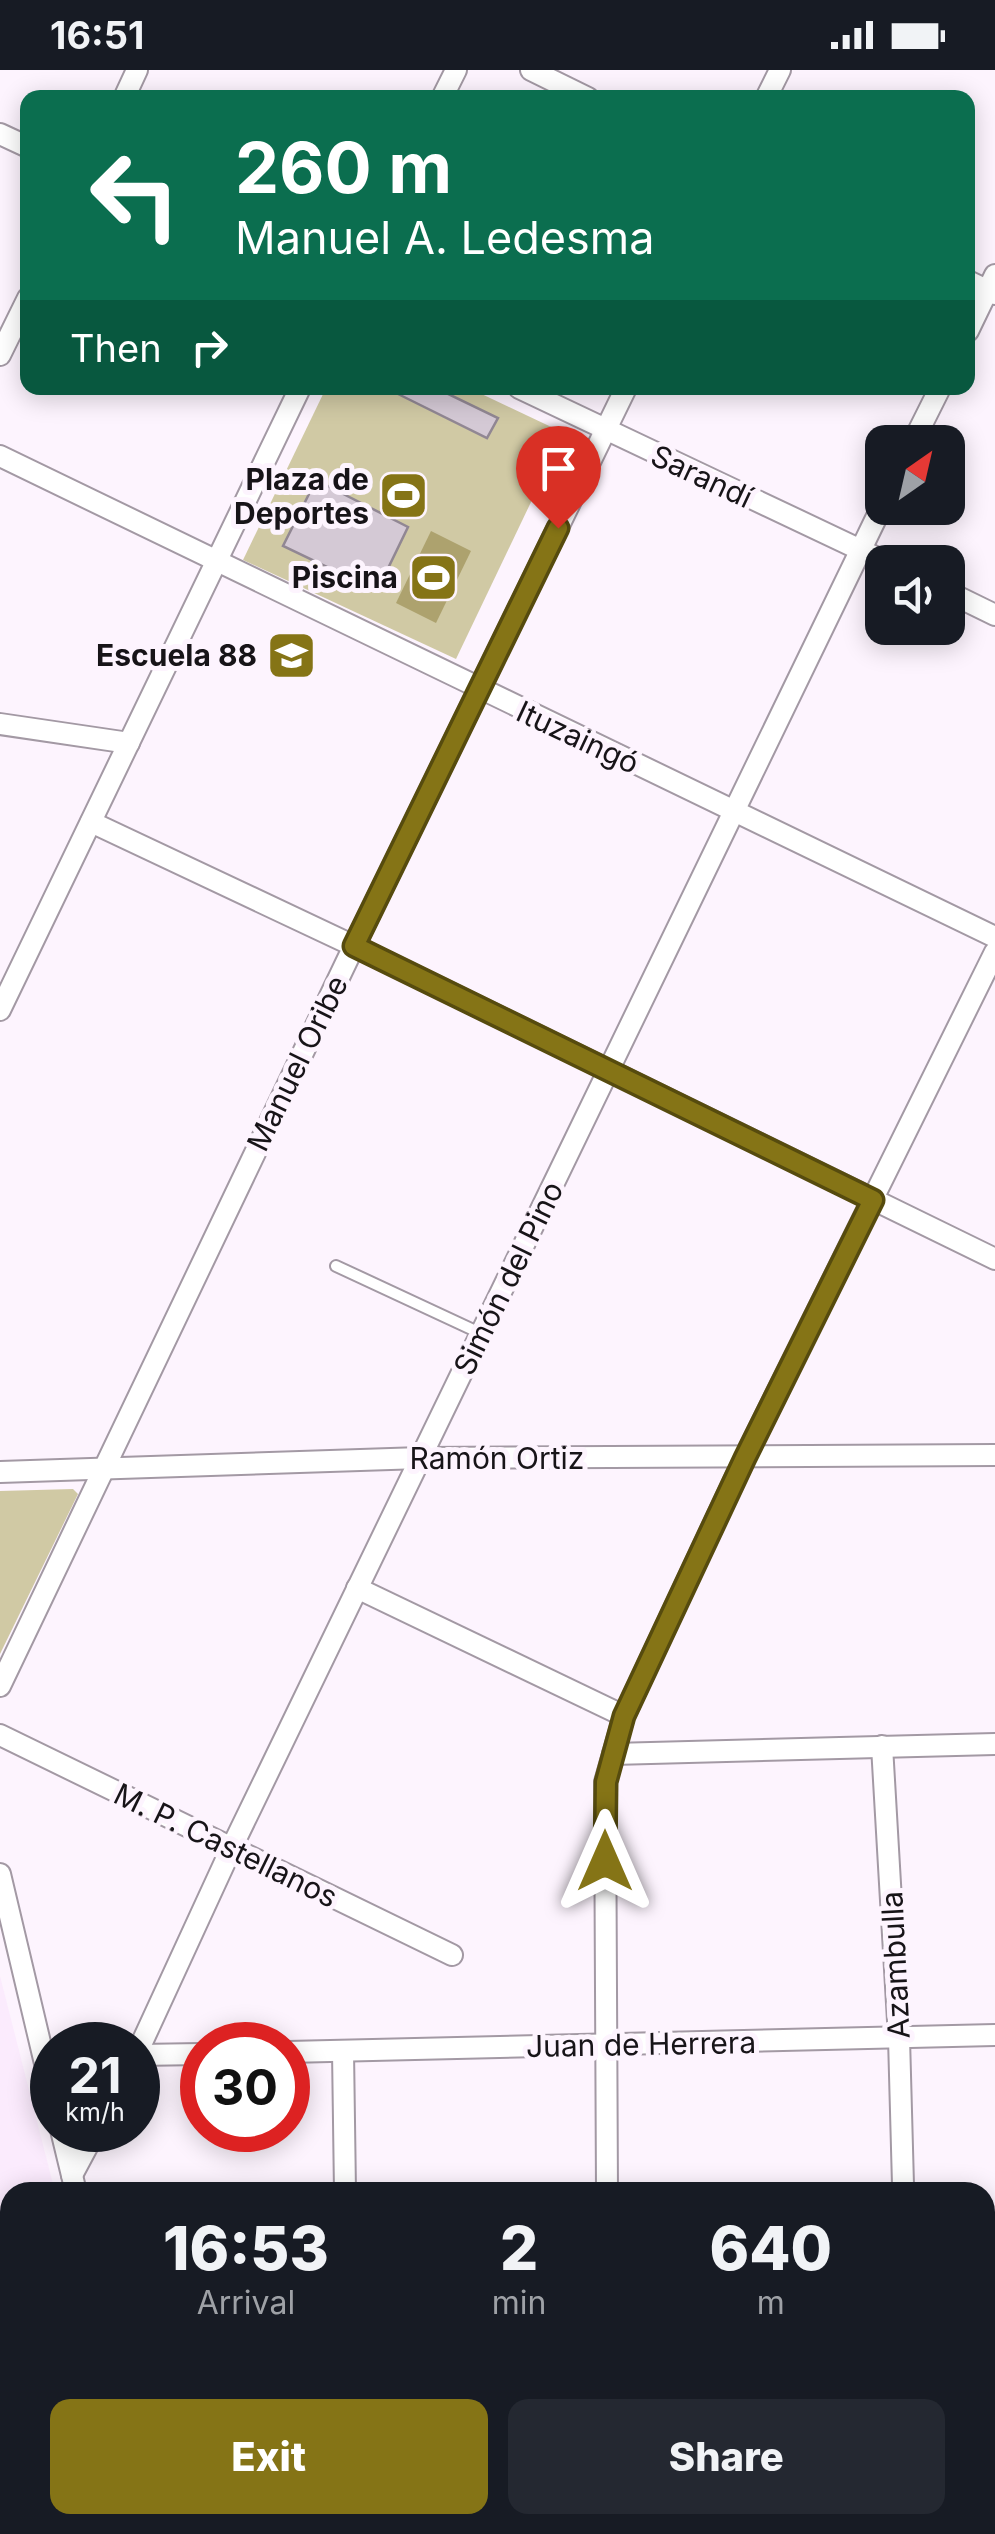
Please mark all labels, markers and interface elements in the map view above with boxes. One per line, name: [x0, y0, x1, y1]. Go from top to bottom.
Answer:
text: 16:51: [50, 12, 144, 58]
text: 260 m: [235, 125, 452, 210]
icon: left: [70, 130, 200, 260]
text: Manuel A. Ledesma: [235, 210, 654, 265]
icon: right: [182, 320, 237, 375]
text: Then: [70, 325, 162, 371]
north arrow: [865, 425, 965, 525]
map controls: [865, 425, 965, 645]
pin: [516, 426, 601, 529]
street label: Sarandí: [646, 437, 759, 515]
icon: arrive: [531, 441, 586, 496]
place label: Plaza de Deportes: [234, 461, 369, 531]
sports icon: Plaza de Deportes: [378, 470, 430, 522]
button: sound: [865, 545, 965, 645]
sports icon: Piscina: [407, 551, 459, 603]
place label: Piscina: [292, 559, 398, 595]
school or university icon: Escuela 88: [266, 629, 318, 681]
place label: Escuela 88: [96, 637, 257, 673]
street label: Ituzaingó: [511, 693, 645, 781]
street label: Manuel Oribe: [239, 970, 355, 1156]
street label: Simón del Pino: [446, 1175, 570, 1381]
street label: Ramón Ortiz: [410, 1440, 584, 1476]
street label: M. P. Castellanos: [108, 1775, 344, 1915]
position arrow: [553, 1809, 657, 1913]
street label: Azambulla: [873, 1890, 917, 2040]
speed limit sign: 30: [180, 2022, 310, 2152]
street label: Juan de Herrera: [526, 2024, 756, 2064]
text: 21: [68, 2045, 122, 2105]
text: km/h: [65, 2097, 125, 2127]
text: 16:53: [163, 2212, 329, 2284]
text: 2: [500, 2212, 538, 2284]
text: 640: [709, 2212, 832, 2284]
text: Arrival: [197, 2283, 295, 2322]
text: min: [492, 2283, 546, 2322]
text: m: [757, 2283, 785, 2322]
button: Exit: [50, 2399, 488, 2514]
button: Share: [508, 2399, 945, 2514]

